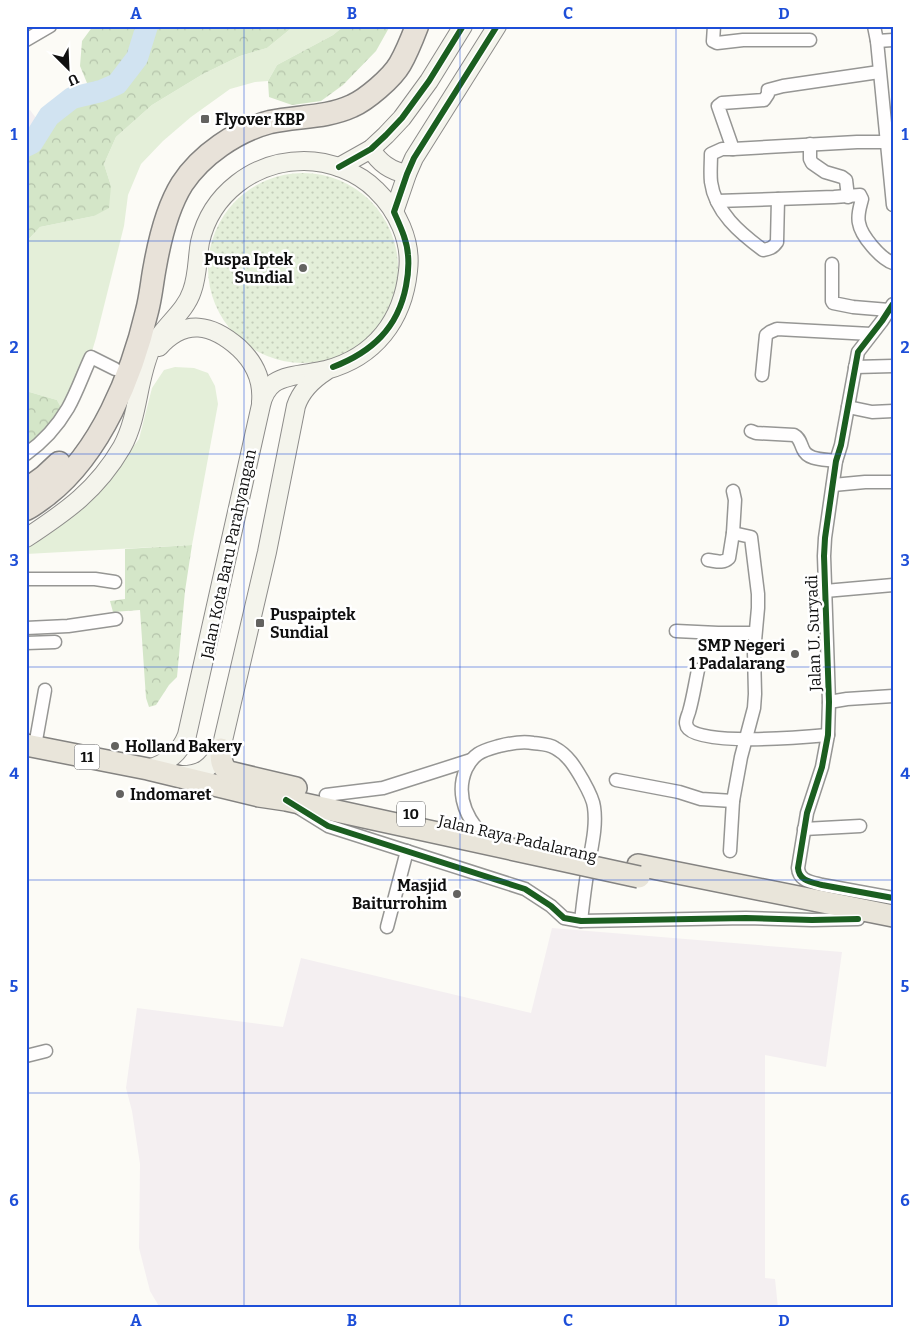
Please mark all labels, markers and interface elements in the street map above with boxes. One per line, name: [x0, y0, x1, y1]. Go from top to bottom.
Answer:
text: A: [130, 4, 142, 23]
text: B: [347, 4, 357, 23]
text: C: [563, 4, 573, 23]
text: D: [778, 4, 790, 23]
north arrow: [42, 42, 92, 92]
text: U: [64, 70, 81, 90]
place label: Flyover KBP: [215, 110, 305, 129]
marker: Flyover KBP: [199, 113, 211, 125]
text: 1: [11, 125, 18, 144]
text: 1: [902, 125, 909, 144]
place label: Puspa Iptek Sundial: [204, 250, 293, 287]
marker: Puspa Iptek Sundial: [297, 262, 309, 274]
text: 2: [9, 338, 19, 357]
text: 2: [900, 338, 910, 357]
street label: Jalan Kota Baru Parahyangan: [197, 448, 260, 662]
text: 3: [9, 551, 19, 570]
text: 3: [900, 551, 910, 570]
street label: Jalan U. Suryadi: [802, 574, 825, 692]
place label: Puspaiptek Sundial: [270, 605, 356, 642]
marker: Puspaiptek Sundial: [254, 617, 266, 629]
place label: SMP Negeri 1 Padalarang: [689, 636, 785, 673]
marker: SMP Negeri 1 Padalarang: [789, 648, 801, 660]
place label: Holland Bakery: [125, 737, 242, 756]
marker: Holland Bakery: [109, 740, 121, 752]
road number: 11: [74, 744, 100, 770]
text: 4: [9, 764, 19, 783]
text: 4: [900, 764, 910, 783]
place label: Indomaret: [130, 785, 212, 804]
marker: Indomaret: [114, 788, 126, 800]
road number: 10: [397, 802, 425, 826]
street label: Jalan Raya Padalarang: [436, 811, 599, 866]
place label: Masjid Baiturrohim: [352, 876, 448, 913]
marker: Masjid Baiturrohim: [451, 888, 463, 900]
text: 5: [10, 977, 19, 996]
text: 5: [901, 977, 910, 996]
text: 6: [9, 1191, 19, 1210]
text: 6: [900, 1191, 910, 1210]
text: A: [130, 1311, 142, 1330]
text: B: [347, 1311, 357, 1330]
text: C: [563, 1311, 573, 1330]
text: D: [778, 1311, 790, 1330]

